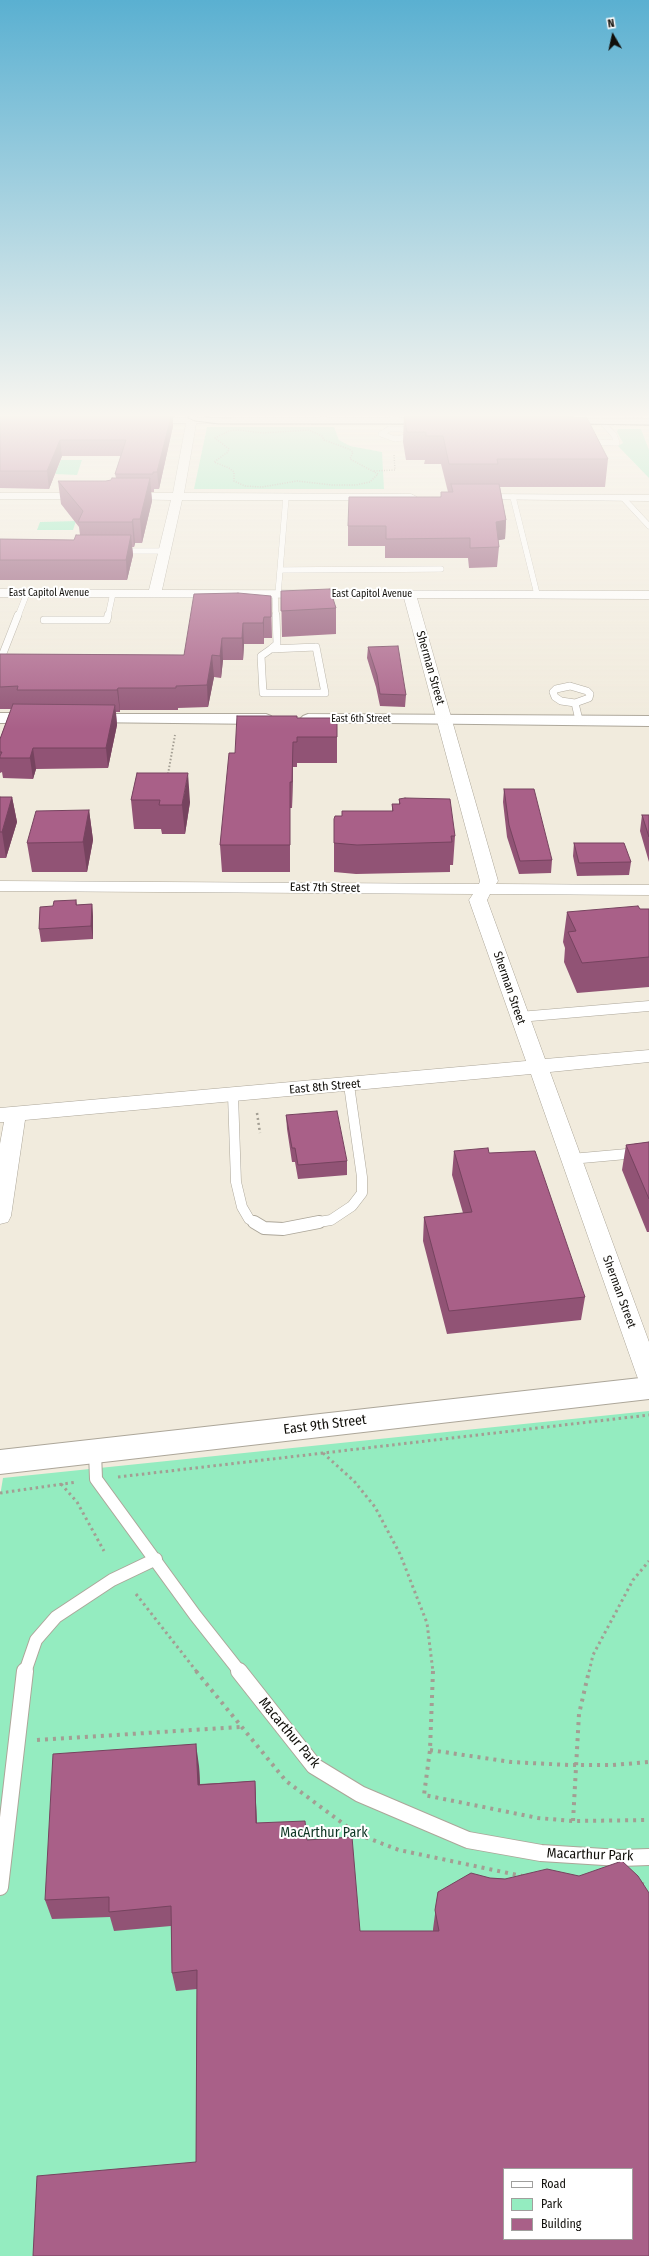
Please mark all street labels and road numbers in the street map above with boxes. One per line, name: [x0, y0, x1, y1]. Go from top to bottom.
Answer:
street label: East Capitol Avenue: [9, 587, 89, 599]
street label: East Capitol Avenue: [332, 588, 412, 600]
street label: Sherman Street: [413, 629, 447, 707]
street label: East 6th Street: [331, 713, 391, 725]
street label: East 7th Street: [290, 880, 360, 896]
street label: Sherman Street: [490, 950, 528, 1026]
street label: East 8th Street: [289, 1077, 361, 1097]
street label: Sherman Street: [599, 1254, 639, 1330]
street label: East 9th Street: [283, 1412, 367, 1438]
street label: Macarthur Park: [255, 1694, 323, 1772]
street label: Macarthur Park: [546, 1845, 634, 1865]

